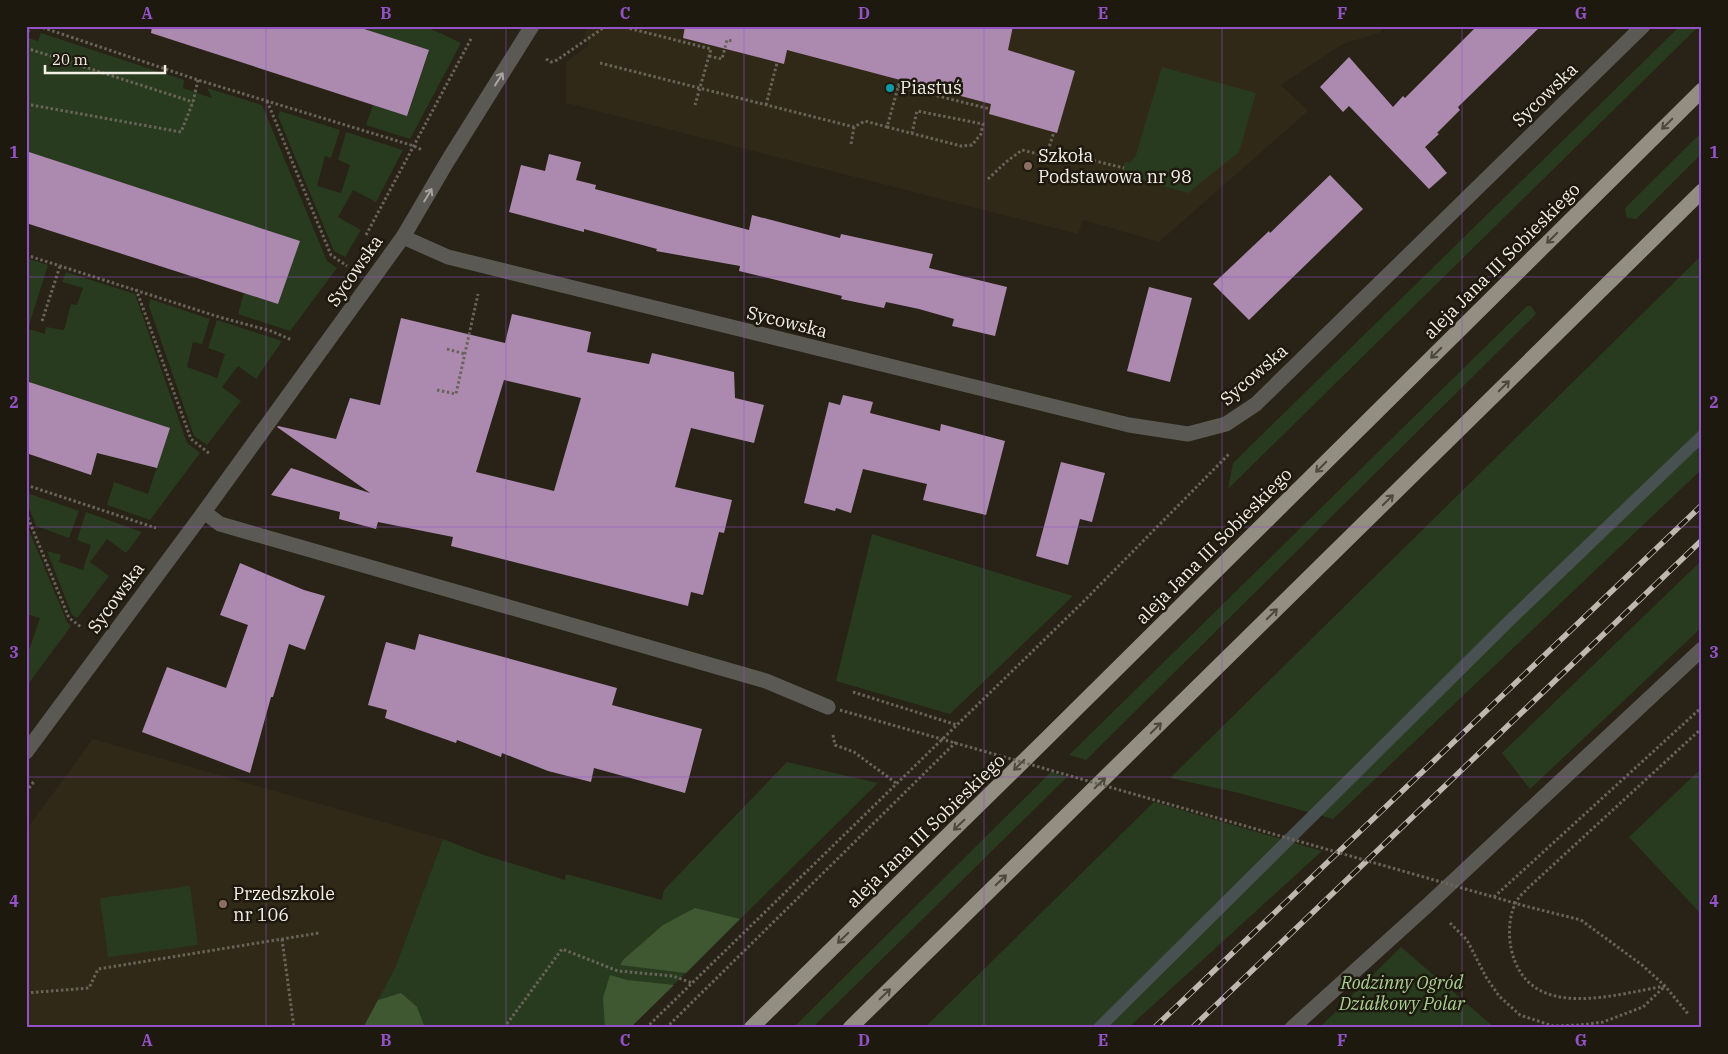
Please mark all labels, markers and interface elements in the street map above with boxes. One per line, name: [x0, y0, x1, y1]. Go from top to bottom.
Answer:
text: A: [141, 3, 153, 23]
text: B: [380, 3, 392, 23]
text: C: [620, 3, 630, 23]
text: D: [858, 3, 870, 23]
text: E: [1098, 3, 1108, 23]
text: F: [1337, 3, 1347, 23]
text: G: [1575, 3, 1587, 23]
scale bar: [45, 42, 165, 74]
text: 20 m: [52, 50, 88, 69]
street label: Sycowska: [1507, 58, 1582, 131]
one-way arrow: [494, 73, 504, 87]
place label: Piastuś: [900, 76, 962, 99]
marker: Piastuś: [884, 82, 896, 94]
one-way arrow: [1661, 118, 1673, 130]
text: 1: [9, 142, 19, 162]
text: 1: [1709, 142, 1719, 162]
place label: Szkoła Podstawowa nr 98: [1038, 144, 1192, 188]
marker: Szkoła Podstawowa nr 98: [1022, 160, 1034, 172]
street label: aleja Jana III Sobieskiego: [1419, 178, 1585, 344]
one-way arrow: [423, 188, 433, 202]
street label: Sycowska: [322, 230, 388, 311]
one-way arrow: [1546, 232, 1558, 244]
street label: Sycowska: [744, 300, 830, 343]
street label: Sycowska: [1215, 339, 1292, 410]
one-way arrow: [1430, 347, 1442, 359]
one-way arrow: [1498, 380, 1510, 392]
text: 2: [9, 392, 19, 412]
text: 2: [1709, 392, 1719, 412]
one-way arrow: [1314, 461, 1327, 473]
street label: aleja Jana III Sobieskiego: [1131, 463, 1297, 629]
one-way arrow: [1382, 494, 1394, 506]
street label: Sycowska: [82, 558, 149, 638]
one-way arrow: [1266, 608, 1278, 620]
text: 3: [9, 642, 19, 662]
text: 3: [1709, 642, 1719, 662]
one-way arrow: [1150, 722, 1162, 734]
street label: aleja Jana III Sobieskiego: [841, 749, 1010, 913]
one-way arrow: [1013, 759, 1025, 771]
one-way arrow: [1093, 777, 1106, 789]
one-way arrow: [953, 818, 965, 830]
one-way arrow: [995, 874, 1007, 886]
place label: Przedszkole nr 106: [233, 882, 335, 926]
text: 4: [9, 891, 19, 911]
text: 4: [1709, 891, 1719, 911]
marker: Przedszkole nr 106: [217, 898, 229, 910]
one-way arrow: [836, 932, 849, 944]
park label: Rodzinny Ogród Działkowy Polar: [1338, 971, 1466, 1015]
one-way arrow: [879, 987, 891, 1000]
text: A: [141, 1030, 153, 1050]
text: B: [380, 1030, 392, 1050]
text: C: [620, 1030, 630, 1050]
text: D: [858, 1030, 870, 1050]
text: E: [1098, 1030, 1108, 1050]
text: F: [1337, 1030, 1347, 1050]
text: G: [1575, 1030, 1587, 1050]

